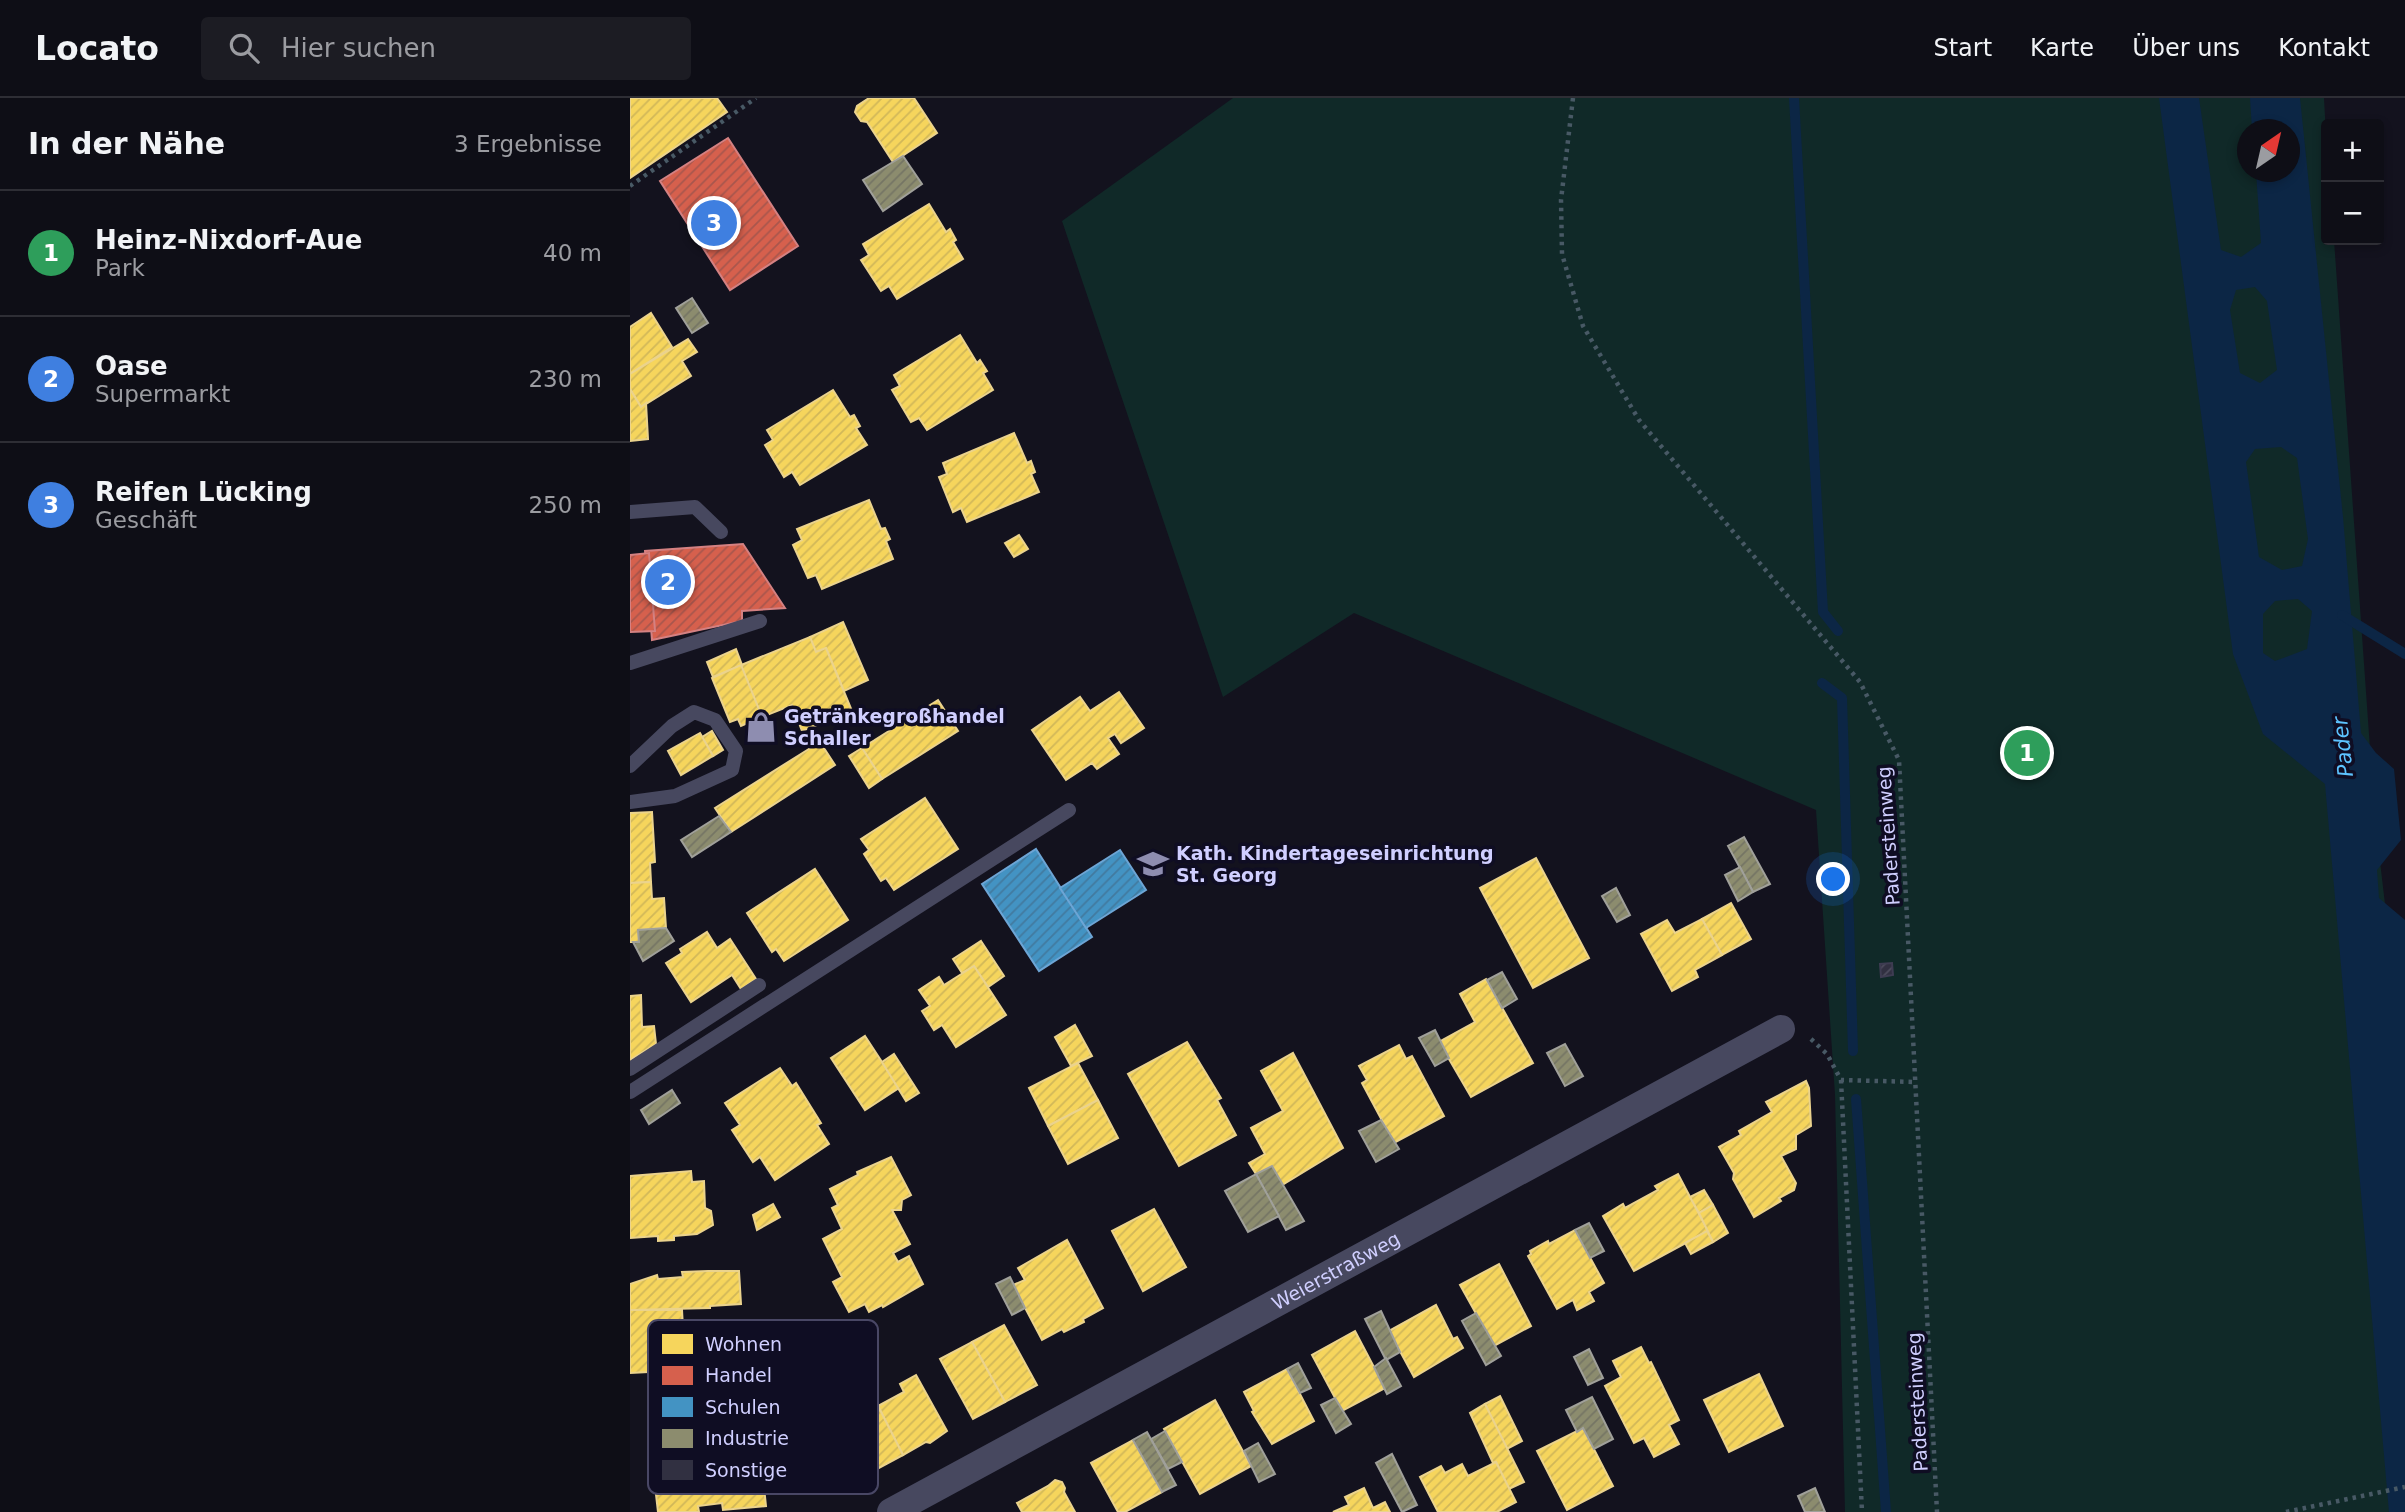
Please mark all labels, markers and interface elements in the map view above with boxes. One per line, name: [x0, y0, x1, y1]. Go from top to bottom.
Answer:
search box: [201, 17, 691, 80]
text: Locato: [35, 29, 159, 68]
icon: search: [225, 29, 263, 67]
text: Hier suchen: [281, 33, 436, 63]
text: Start: [1933, 34, 1992, 62]
text: Karte: [2030, 34, 2094, 62]
text: Über uns: [2132, 34, 2240, 62]
text: Kontakt: [2278, 34, 2370, 62]
north arrow: [2237, 119, 2300, 182]
map controls: [2321, 119, 2384, 245]
button: +: [2321, 119, 2384, 182]
text: In der Nähe: [28, 126, 225, 161]
text: 3 Ergebnisse: [454, 131, 602, 157]
button: −: [2321, 182, 2384, 245]
pin: 3: [691, 197, 737, 249]
text: Heinz-Nixdorf-Aue: [95, 225, 362, 255]
text: 1: [43, 240, 59, 266]
text: 40 m: [543, 240, 602, 266]
text: Park: [95, 255, 145, 281]
text: Oase: [95, 351, 168, 381]
text: 2: [43, 366, 59, 392]
text: 230 m: [528, 366, 602, 392]
text: Supermarkt: [95, 381, 230, 407]
text: Reifen Lücking: [95, 477, 312, 507]
text: 3: [43, 492, 59, 518]
text: 250 m: [528, 492, 602, 518]
text: Geschäft: [95, 507, 197, 533]
pin: 2: [645, 556, 691, 608]
place label: Getränkegroßhandel Schaller: [784, 705, 1005, 749]
shop icon: Getränkegroßhandel Schaller: [744, 710, 778, 744]
water label: Pader: [2328, 714, 2358, 778]
pin: 1: [2004, 727, 2050, 779]
street label: Padersteinweg: [1872, 766, 1904, 906]
place label: Kath. Kindertageseinrichtung St. Georg: [1176, 842, 1494, 886]
school or university icon: Kath. Kindertageseinrichtung St. Georg: [1136, 847, 1170, 881]
your location: [1816, 862, 1850, 896]
street label: Weierstraßweg: [1268, 1227, 1404, 1314]
legend: [648, 1320, 878, 1494]
street label: Padersteinweg: [1902, 1332, 1932, 1472]
text: Wohnen: [705, 1333, 782, 1355]
text: Handel: [705, 1364, 772, 1386]
text: Schulen: [705, 1396, 781, 1418]
text: Industrie: [705, 1427, 789, 1449]
text: Sonstige: [705, 1459, 787, 1481]

